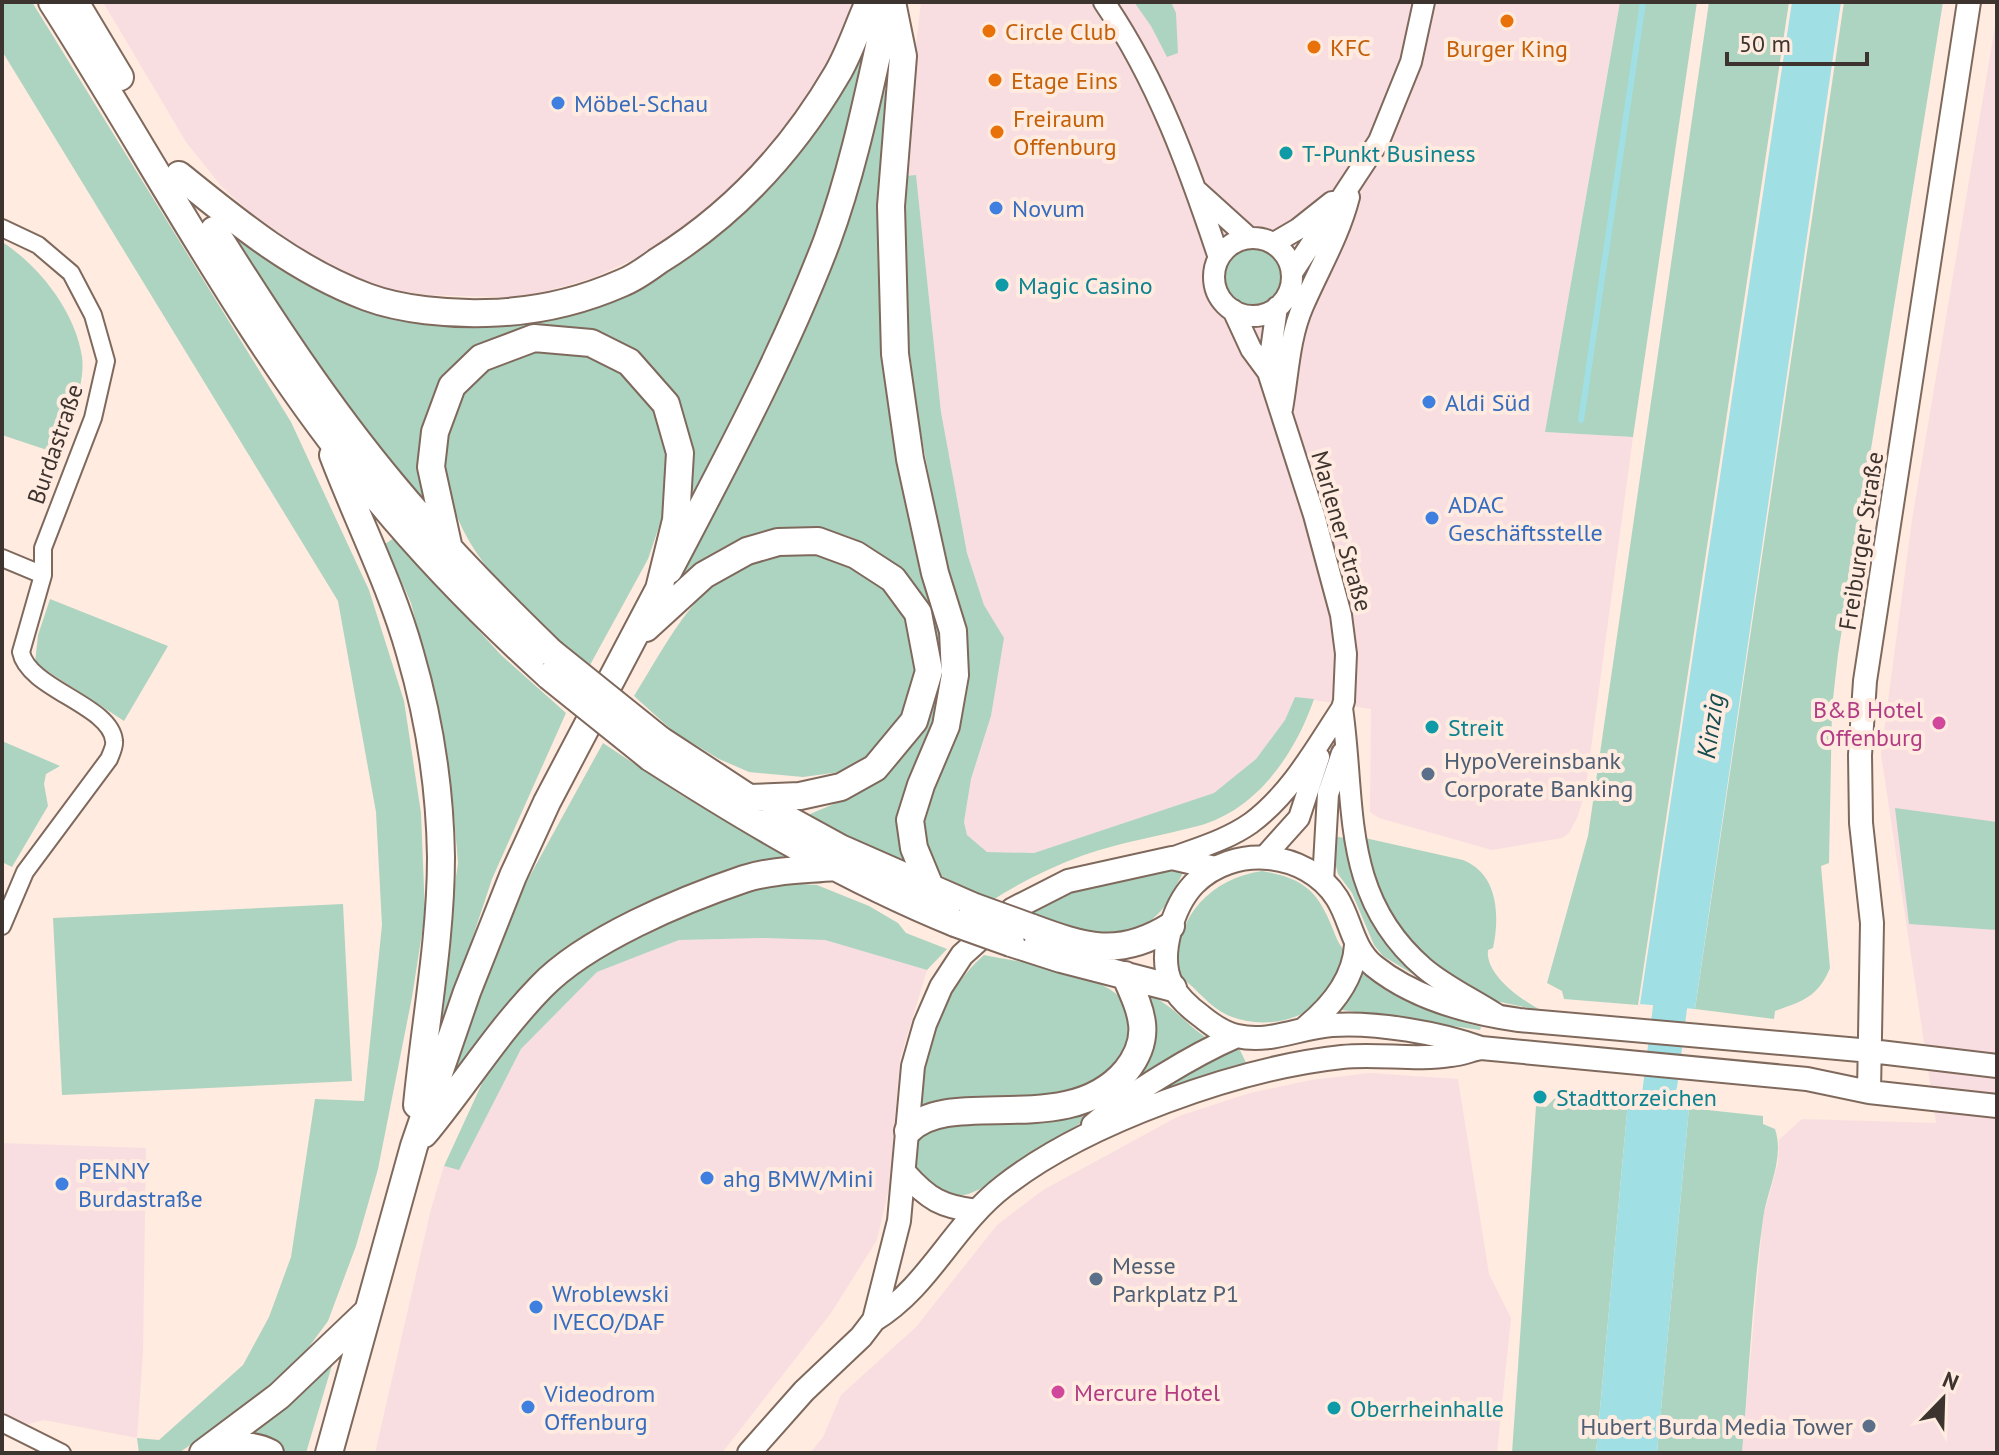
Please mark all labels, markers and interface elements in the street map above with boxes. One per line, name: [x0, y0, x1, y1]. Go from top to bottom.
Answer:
marker: Burger King: [1498, 12, 1516, 30]
place label: Circle Club: [1005, 16, 1116, 47]
scale bar: [1727, 16, 1867, 66]
marker: Circle Club: [980, 22, 998, 40]
text: 50 m: [1739, 28, 1791, 59]
place label: KFC: [1330, 32, 1371, 63]
place label: Burger King: [1446, 33, 1568, 64]
marker: KFC: [1305, 38, 1323, 56]
place label: Etage Eins: [1011, 65, 1118, 96]
marker: Etage Eins: [986, 71, 1004, 89]
place label: Möbel-Schau: [574, 88, 708, 119]
marker: Möbel-Schau: [549, 94, 567, 112]
place label: Freiraum Offenburg: [1013, 103, 1117, 162]
marker: Freiraum Offenburg: [988, 123, 1006, 141]
place label: T-Punkt Business: [1302, 138, 1476, 169]
marker: T-Punkt Business: [1277, 144, 1295, 162]
place label: Novum: [1012, 193, 1085, 224]
marker: Novum: [987, 199, 1005, 217]
place label: Magic Casino: [1018, 270, 1153, 301]
marker: Magic Casino: [993, 276, 1011, 294]
street label: Burdastraße: [20, 380, 90, 508]
place label: Aldi Süd: [1445, 387, 1530, 418]
marker: Aldi Süd: [1420, 393, 1438, 411]
street label: Marlener Straße: [1304, 447, 1380, 615]
street label: Freiburger Straße: [1832, 450, 1890, 632]
place label: ADAC Geschäftsstelle: [1448, 489, 1603, 548]
marker: ADAC Geschäftsstelle: [1423, 509, 1441, 527]
water label: Kinzig: [1689, 691, 1731, 761]
place label: B&B Hotel Offenburg: [1813, 694, 1923, 753]
place label: Streit: [1448, 712, 1504, 743]
marker: B&B Hotel Offenburg: [1930, 714, 1948, 732]
marker: Streit: [1423, 718, 1441, 736]
place label: HypoVereinsbank Corporate Banking: [1444, 745, 1633, 804]
marker: HypoVereinsbank Corporate Banking: [1419, 765, 1437, 783]
place label: Stadttorzeichen: [1556, 1082, 1717, 1113]
marker: Stadttorzeichen: [1531, 1088, 1549, 1106]
place label: PENNY Burdastraße: [78, 1155, 203, 1214]
place label: ahg BMW/Mini: [723, 1163, 874, 1194]
marker: ahg BMW/Mini: [698, 1169, 716, 1187]
marker: PENNY Burdastraße: [53, 1175, 71, 1193]
place label: Messe Parkplatz P1: [1112, 1250, 1239, 1309]
marker: Messe Parkplatz P1: [1087, 1270, 1105, 1288]
place label: Wroblewski IVECO/DAF: [552, 1278, 669, 1337]
marker: Wroblewski IVECO/DAF: [527, 1298, 545, 1316]
north arrow: [1903, 1359, 1983, 1439]
text: N: [1939, 1365, 1963, 1396]
place label: Mercure Hotel: [1074, 1377, 1220, 1408]
place label: Videodrom Offenburg: [543, 1378, 655, 1437]
marker: Mercure Hotel: [1049, 1383, 1067, 1401]
place label: Oberrheinhalle: [1350, 1393, 1504, 1424]
marker: Videodrom Offenburg: [519, 1398, 537, 1416]
marker: Oberrheinhalle: [1325, 1399, 1343, 1417]
place label: Hubert Burda Media Tower: [1580, 1411, 1853, 1442]
marker: Hubert Burda Media Tower: [1860, 1417, 1878, 1435]

